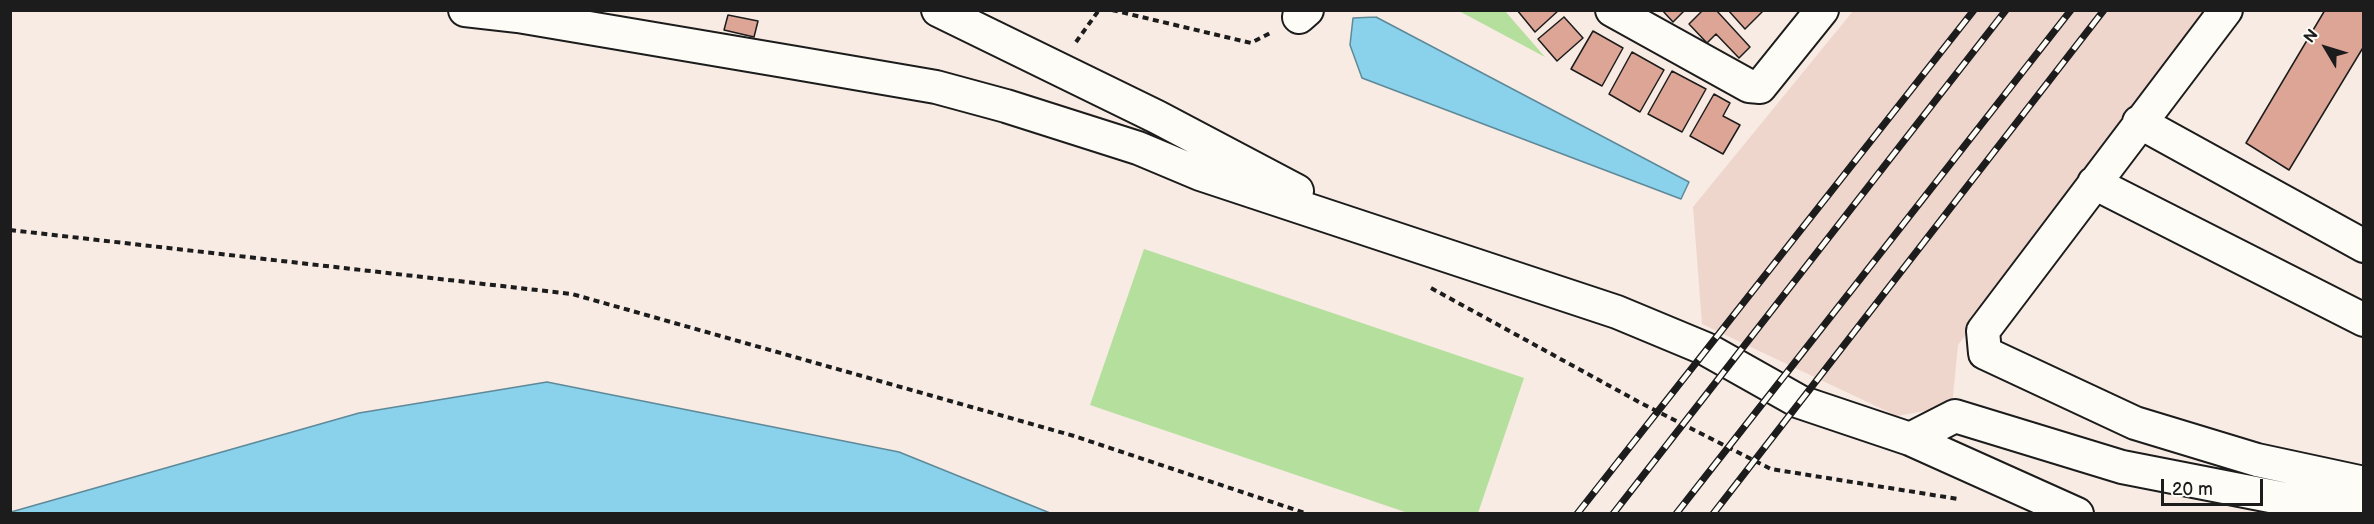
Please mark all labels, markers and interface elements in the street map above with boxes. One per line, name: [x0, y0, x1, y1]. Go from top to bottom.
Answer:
north arrow: [2296, 18, 2356, 78]
text: N: [2300, 26, 2323, 47]
scale bar: [2164, 467, 2266, 505]
text: 20 m: [2172, 479, 2213, 500]

